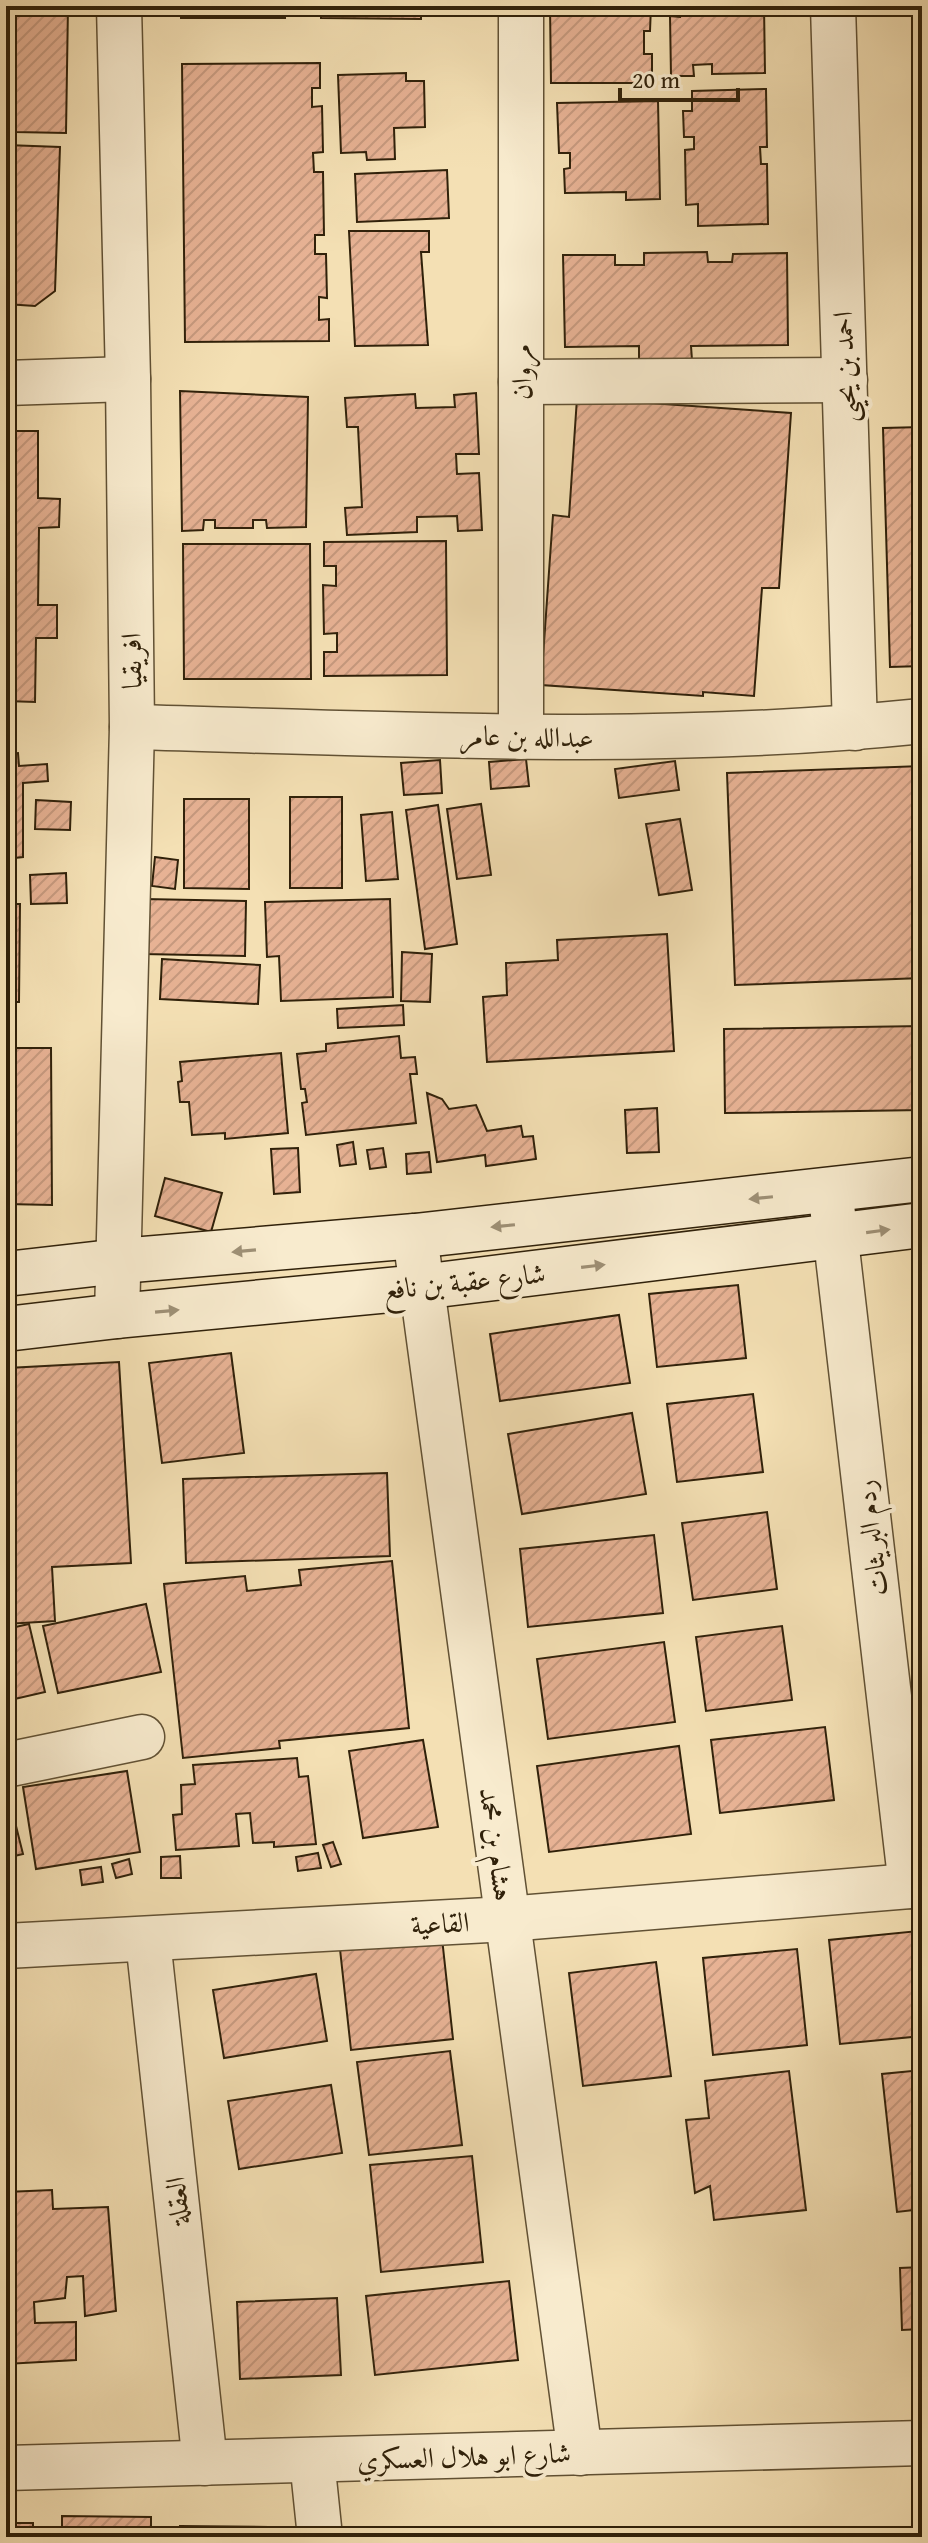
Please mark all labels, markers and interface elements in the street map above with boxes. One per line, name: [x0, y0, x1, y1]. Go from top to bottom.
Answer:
scale bar: [620, 52, 738, 102]
text: 20 m: [632, 62, 680, 97]
street label: احمد بن يحيى: [821, 311, 870, 423]
street label: مروان: [500, 344, 541, 400]
street label: افريقيا: [110, 632, 151, 690]
street label: عبدالله بن عامر: [460, 714, 594, 757]
one-way arrow: [748, 1191, 773, 1204]
one-way arrow: [490, 1220, 515, 1233]
one-way arrow: [866, 1224, 891, 1237]
one-way arrow: [231, 1245, 256, 1258]
street label: شارع عقبة بن نافع: [381, 1252, 548, 1315]
one-way arrow: [581, 1260, 606, 1273]
one-way arrow: [155, 1304, 180, 1317]
street label: ردم البريثات: [843, 1477, 903, 1598]
street label: هشام بن محمد: [464, 1784, 526, 1904]
street label: القاعية: [410, 1900, 470, 1945]
street label: العقلة: [154, 2175, 200, 2229]
street label: شارع ابو هلال العسكري: [356, 2431, 572, 2484]

